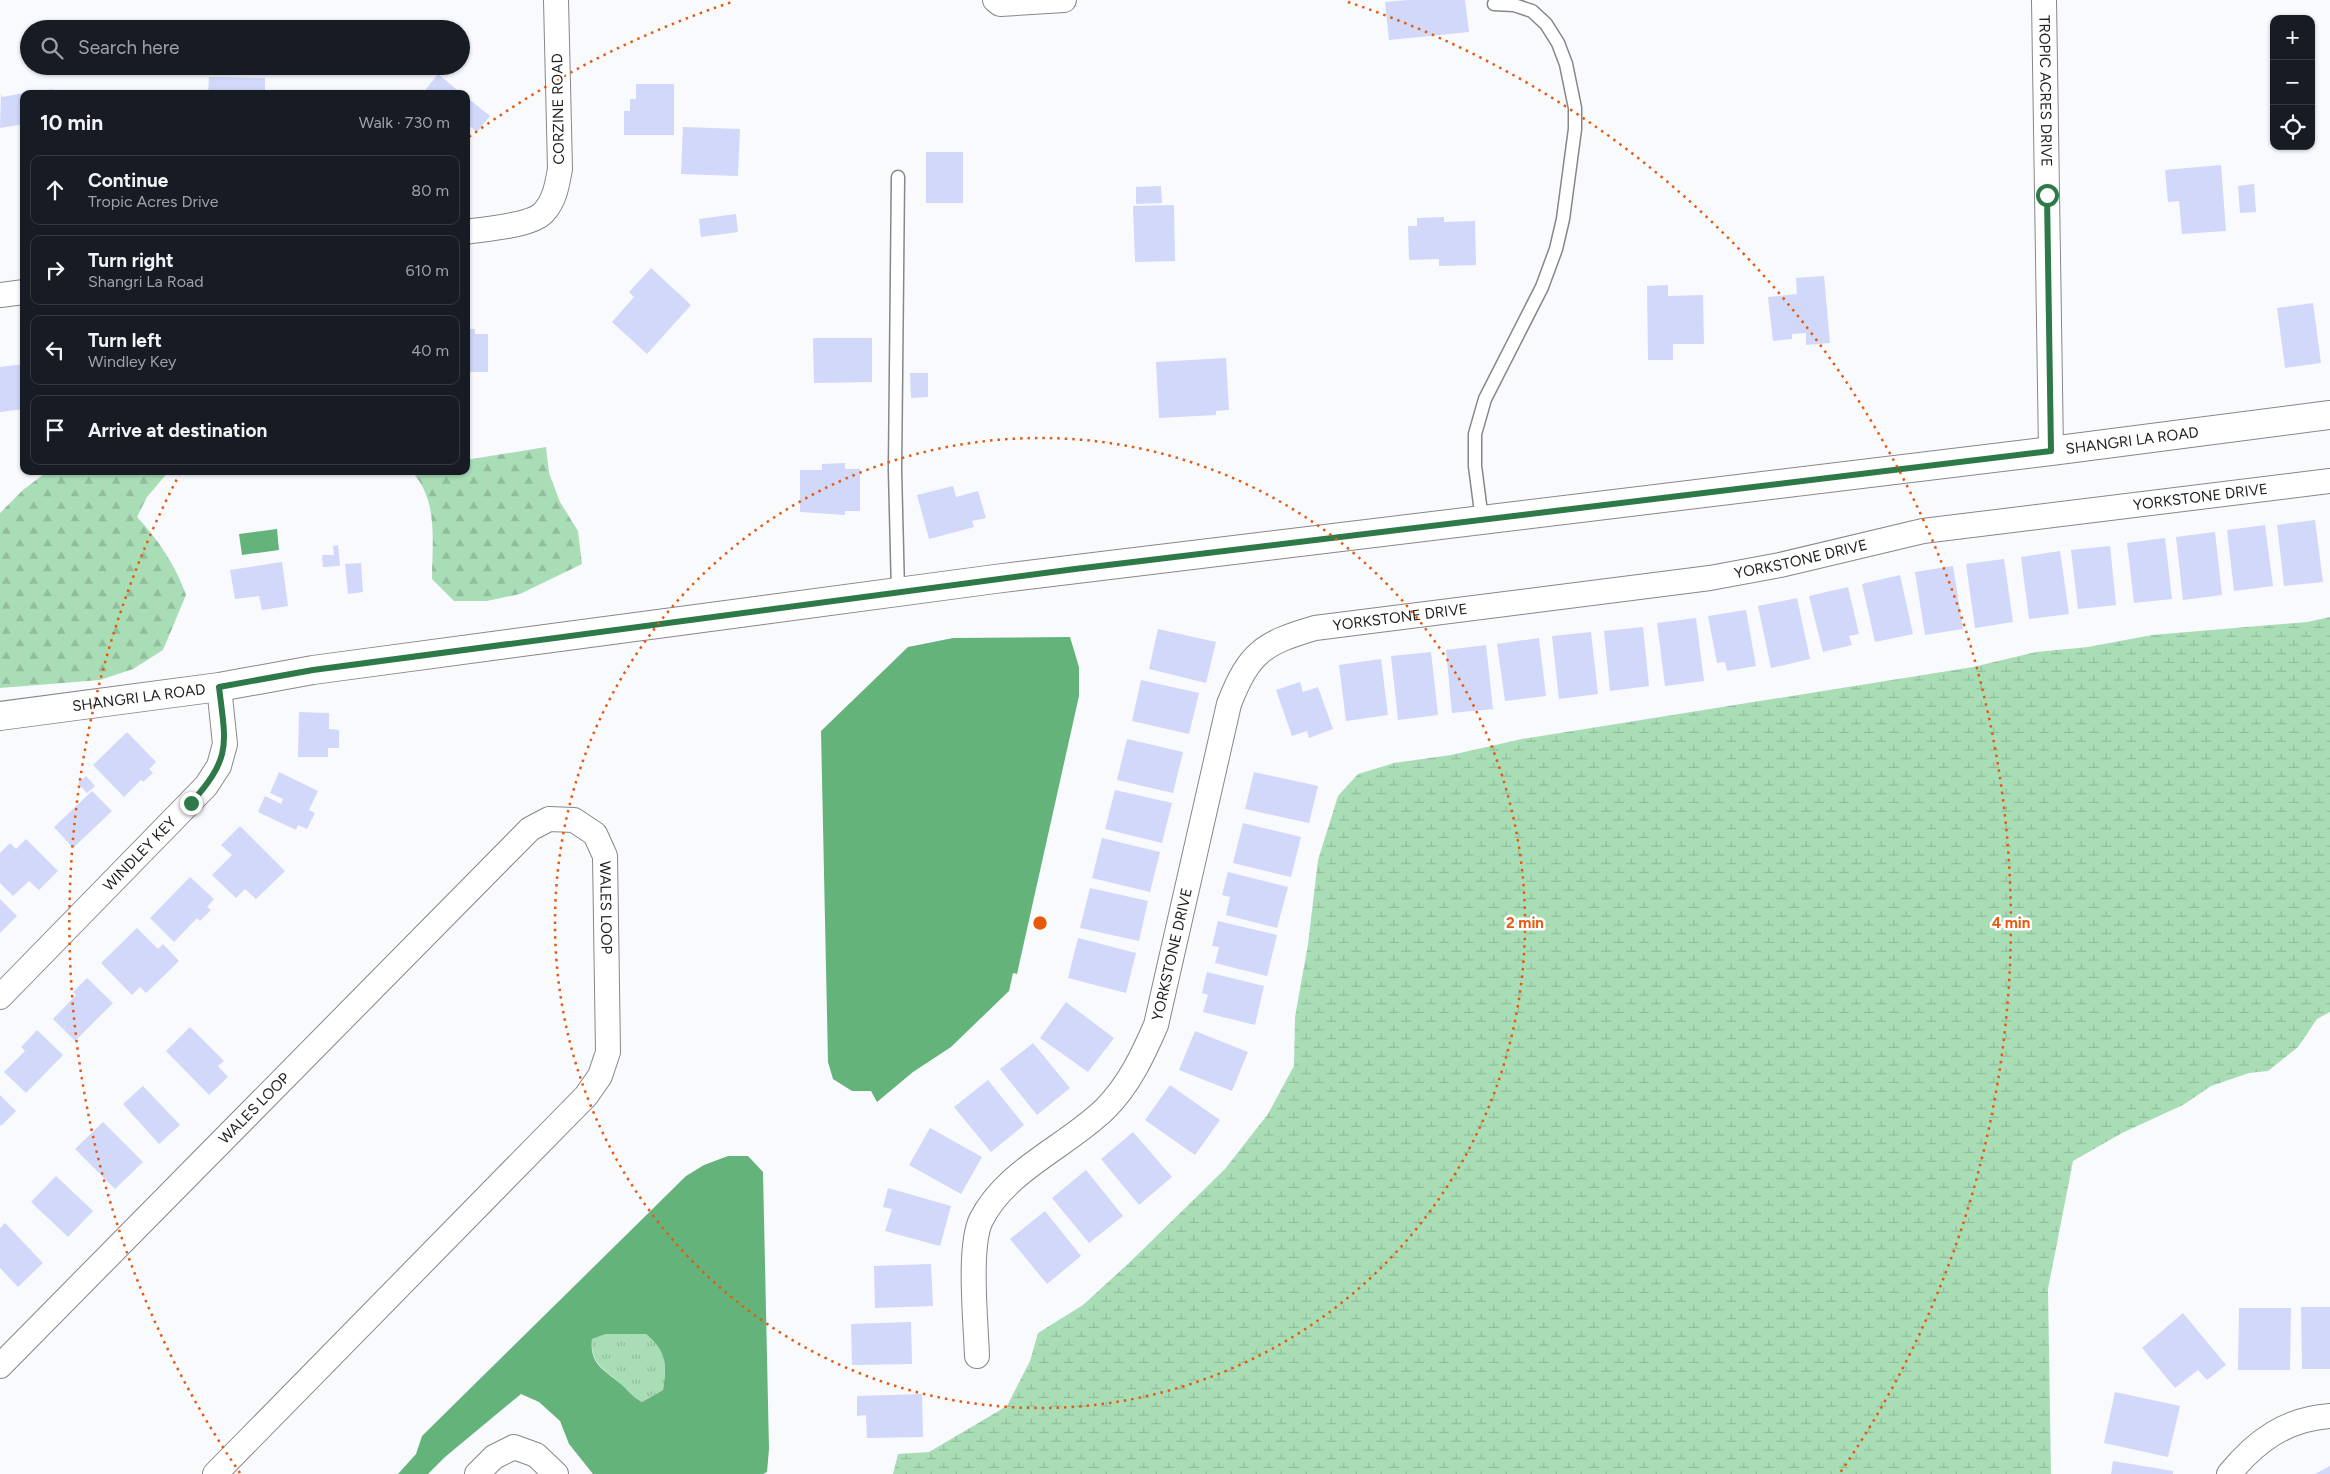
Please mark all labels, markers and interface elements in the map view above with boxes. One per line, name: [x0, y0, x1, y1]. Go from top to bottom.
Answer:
street label: TROPIC ACRES DRIVE: [2035, 15, 2056, 167]
map controls: [2270, 15, 2315, 150]
button: +: [2270, 15, 2315, 60]
search box: [20, 20, 470, 75]
icon: search: [38, 34, 66, 62]
text: Search here: [78, 36, 180, 59]
street label: CORZINE ROAD: [548, 53, 568, 165]
button: −: [2270, 60, 2315, 105]
button: locate: [2270, 105, 2315, 150]
text: 10 min: [40, 110, 103, 135]
text: Walk · 730 m: [359, 113, 450, 132]
text: Continue: [88, 169, 168, 192]
icon: ahead: [41, 176, 69, 204]
text: 80 m: [411, 181, 449, 200]
route start: [2036, 184, 2059, 207]
text: Tropic Acres Drive: [88, 192, 218, 211]
text: Turn right: [88, 249, 174, 272]
icon: right: [41, 256, 69, 284]
text: 610 m: [406, 261, 449, 280]
text: Shangri La Road: [88, 272, 204, 291]
text: Turn left: [88, 329, 162, 352]
icon: left: [41, 336, 69, 364]
text: 40 m: [411, 341, 449, 360]
text: Windley Key: [88, 352, 176, 371]
icon: arrive: [41, 416, 69, 444]
text: Arrive at destination: [88, 419, 267, 442]
street label: SHANGRI LA ROAD: [2064, 423, 2200, 458]
street label: YORKSTONE DRIVE: [2132, 480, 2269, 514]
street label: YORKSTONE DRIVE: [1733, 536, 1869, 582]
street label: YORKSTONE DRIVE: [1332, 600, 1469, 635]
street label: SHANGRI LA ROAD: [71, 680, 206, 715]
route end: [180, 792, 203, 815]
street label: WINDLEY KEY: [99, 813, 180, 895]
street label: WALES LOOP: [596, 861, 616, 955]
street label: YORKSTONE DRIVE: [1148, 886, 1196, 1023]
centre of rings: [1031, 914, 1049, 932]
text: 2 min: [1506, 914, 1544, 932]
text: 4 min: [1992, 914, 2030, 932]
street label: WALES LOOP: [215, 1069, 294, 1148]

